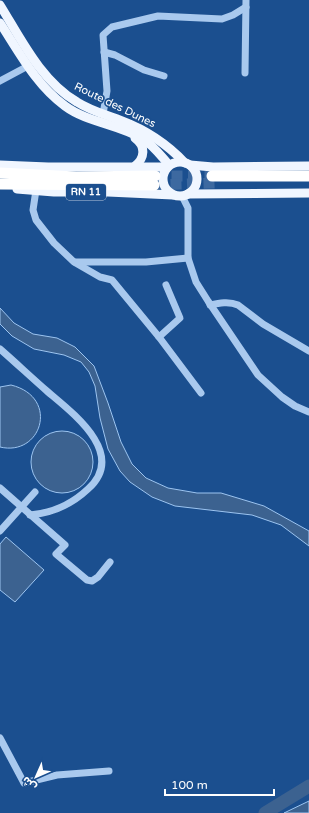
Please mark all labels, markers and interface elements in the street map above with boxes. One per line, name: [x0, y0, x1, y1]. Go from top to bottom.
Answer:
street label: Route des Dunes: [72, 80, 158, 130]
road number: RN 11: [66, 184, 106, 200]
north arrow: [16, 757, 56, 797]
scale bar: [165, 771, 274, 797]
text: ش: [19, 774, 39, 794]
text: 100 m: [171, 778, 208, 792]

